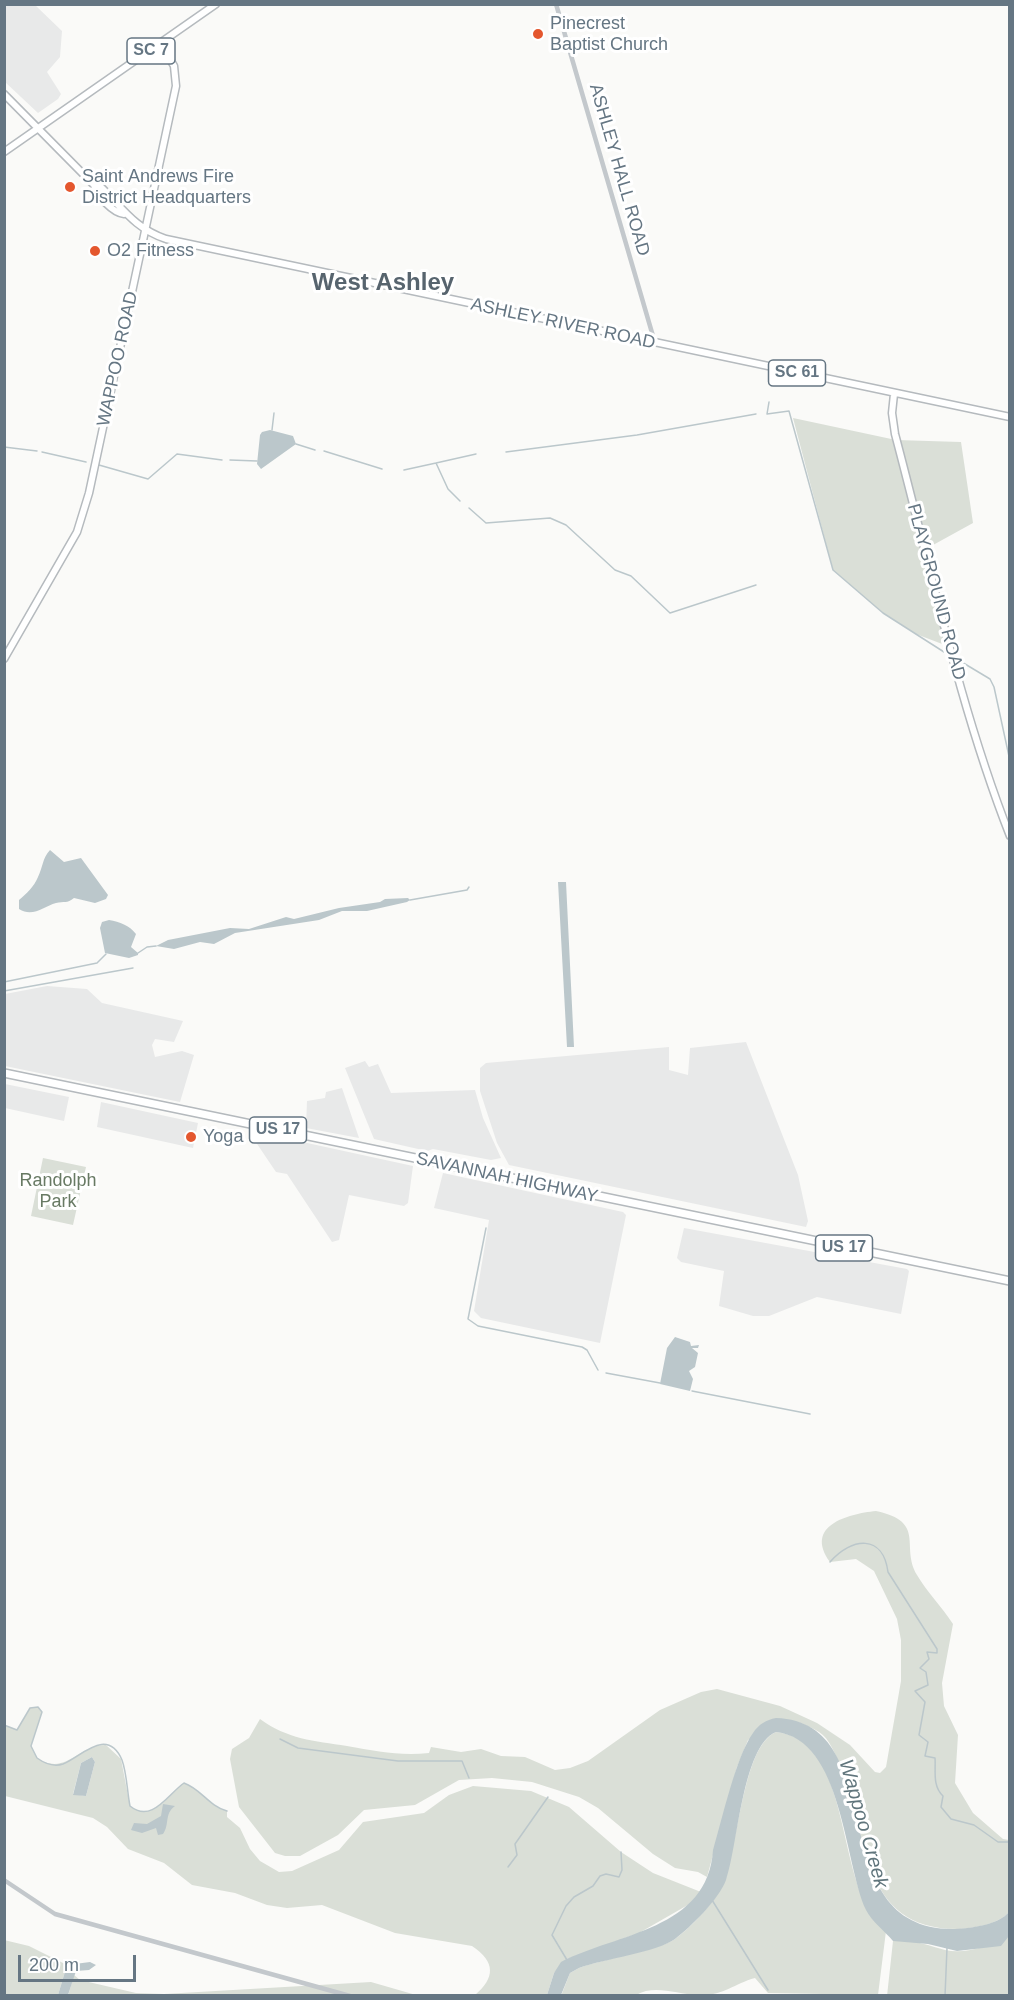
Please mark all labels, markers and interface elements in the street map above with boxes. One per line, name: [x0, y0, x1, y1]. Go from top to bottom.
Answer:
place label: Pinecrest Baptist Church: [550, 13, 668, 56]
marker: Pinecrest Baptist Church: [531, 27, 545, 41]
road number: SC 7: [127, 38, 175, 64]
street label: ASHLEY HALL ROAD: [584, 81, 654, 259]
place label: Saint Andrews Fire District Headquarters: [82, 166, 251, 208]
marker: Saint Andrews Fire District Headquarters: [63, 180, 77, 194]
place label: O2 Fitness: [107, 240, 194, 262]
marker: O2 Fitness: [88, 244, 102, 258]
district label: West Ashley: [312, 269, 454, 297]
street label: WAPPOO ROAD: [93, 290, 143, 428]
street label: ASHLEY RIVER ROAD: [469, 294, 657, 354]
road number: SC 61: [768, 360, 826, 386]
street label: PLAYGROUND ROAD: [902, 501, 970, 683]
road number: US 17: [250, 1117, 306, 1143]
place label: Yoga: [203, 1126, 243, 1148]
marker: Yoga: [184, 1130, 198, 1144]
street label: SAVANNAH HIGHWAY: [414, 1148, 600, 1208]
park label: Randolph Park: [19, 1170, 97, 1212]
road number: US 17: [816, 1235, 872, 1261]
water label: Wappoo Creek: [833, 1757, 893, 1891]
scale bar: [21, 1943, 140, 1981]
text: 200 m: [29, 1955, 79, 1975]

